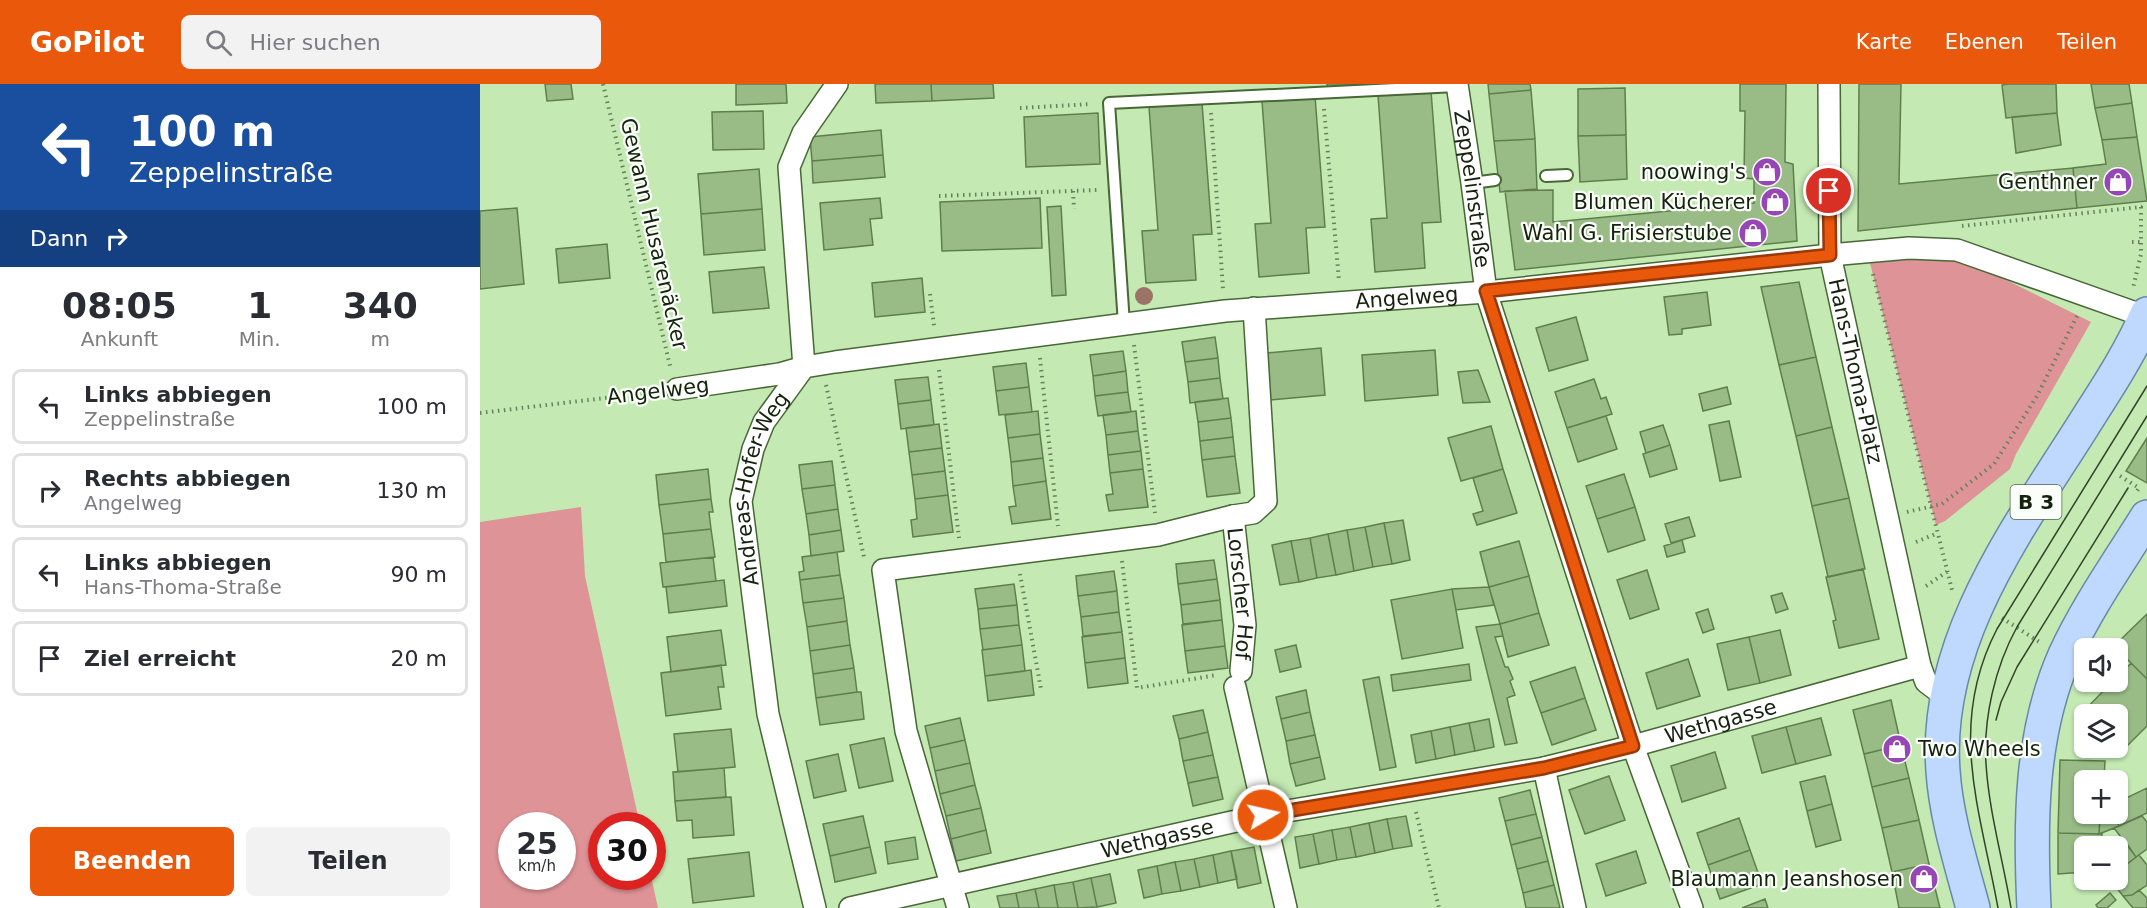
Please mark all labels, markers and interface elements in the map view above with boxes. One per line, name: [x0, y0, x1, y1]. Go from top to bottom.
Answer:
search box: [181, 15, 601, 69]
text: GoPilot: [30, 26, 145, 59]
icon: search: [202, 26, 235, 59]
text: Hier suchen: [250, 30, 381, 55]
text: Karte: [1856, 30, 1912, 54]
text: Ebenen: [1945, 30, 2024, 54]
text: Teilen: [2057, 30, 2117, 54]
text: 100 m: [129, 107, 275, 156]
icon: left: [30, 108, 108, 186]
street label: Zeppelinstraße: [1449, 109, 1495, 269]
street label: Gewann Husarenäcker: [616, 116, 692, 353]
shop icon: noowing's: [1751, 156, 1783, 188]
text: Zeppelinstraße: [129, 157, 333, 188]
place label: noowing's: [1641, 160, 1746, 184]
pin: [1803, 165, 1854, 216]
shop icon: Genthner: [2102, 166, 2134, 198]
place label: Genthner: [1998, 170, 2097, 194]
icon: arrive: [1812, 174, 1845, 207]
shop icon: Blumen Kücherer: [1759, 186, 1791, 218]
place label: Blumen Kücherer: [1574, 190, 1754, 214]
shop icon: Wahl G. Frisierstube: [1737, 217, 1769, 249]
place label: Wahl G. Frisierstube: [1522, 221, 1732, 245]
icon: right: [100, 222, 133, 255]
text: Dann: [30, 226, 88, 251]
street label: Hans-Thoma-Platz: [1823, 276, 1887, 466]
street label: Angelweg: [1354, 282, 1459, 313]
text: 08:05: [62, 285, 177, 326]
text: 1: [247, 285, 272, 326]
text: 340: [343, 285, 418, 326]
text: Ankunft: [81, 327, 158, 351]
text: Min.: [239, 327, 281, 351]
text: m: [371, 327, 390, 351]
street label: Angelweg: [605, 373, 711, 409]
text: Links abbiegen: [84, 382, 272, 407]
street label: Andreas-Hofer-Weg: [729, 387, 794, 587]
icon: left: [33, 390, 66, 423]
text: 100 m: [377, 394, 447, 419]
text: Zeppelinstraße: [84, 407, 235, 431]
text: Rechts abbiegen: [84, 466, 291, 491]
icon: right: [33, 474, 66, 507]
text: 130 m: [377, 478, 447, 503]
road number: B 3: [2010, 485, 2062, 519]
text: Angelweg: [84, 491, 182, 515]
street label: Lorscher Hof: [1222, 526, 1257, 661]
text: Links abbiegen: [84, 550, 272, 575]
icon: left: [33, 558, 66, 591]
text: 90 m: [391, 562, 447, 587]
text: Hans-Thoma-Straße: [84, 575, 282, 599]
map controls: [2074, 638, 2128, 890]
button: sound: [2074, 638, 2128, 692]
icon: arrive: [33, 642, 66, 675]
text: Ziel erreicht: [84, 646, 236, 671]
text: 20 m: [391, 646, 447, 671]
street label: Wethgasse: [1662, 695, 1779, 749]
button: layers: [2074, 704, 2128, 758]
shop icon: Two Wheels: [1881, 733, 1913, 765]
place label: Two Wheels: [1917, 737, 2041, 761]
button: +: [2074, 770, 2128, 824]
position arrow: [1231, 783, 1295, 847]
speed limit sign: 30: [588, 812, 666, 890]
street label: Wethgasse: [1099, 814, 1216, 863]
text: 25: [516, 826, 558, 861]
button: Beenden: [30, 827, 234, 896]
button: Teilen: [246, 827, 450, 896]
button: −: [2074, 836, 2128, 890]
text: km/h: [518, 857, 556, 875]
shop icon: Blaumann Jeanshosen: [1908, 863, 1940, 895]
place label: Blaumann Jeanshosen: [1670, 867, 1903, 891]

